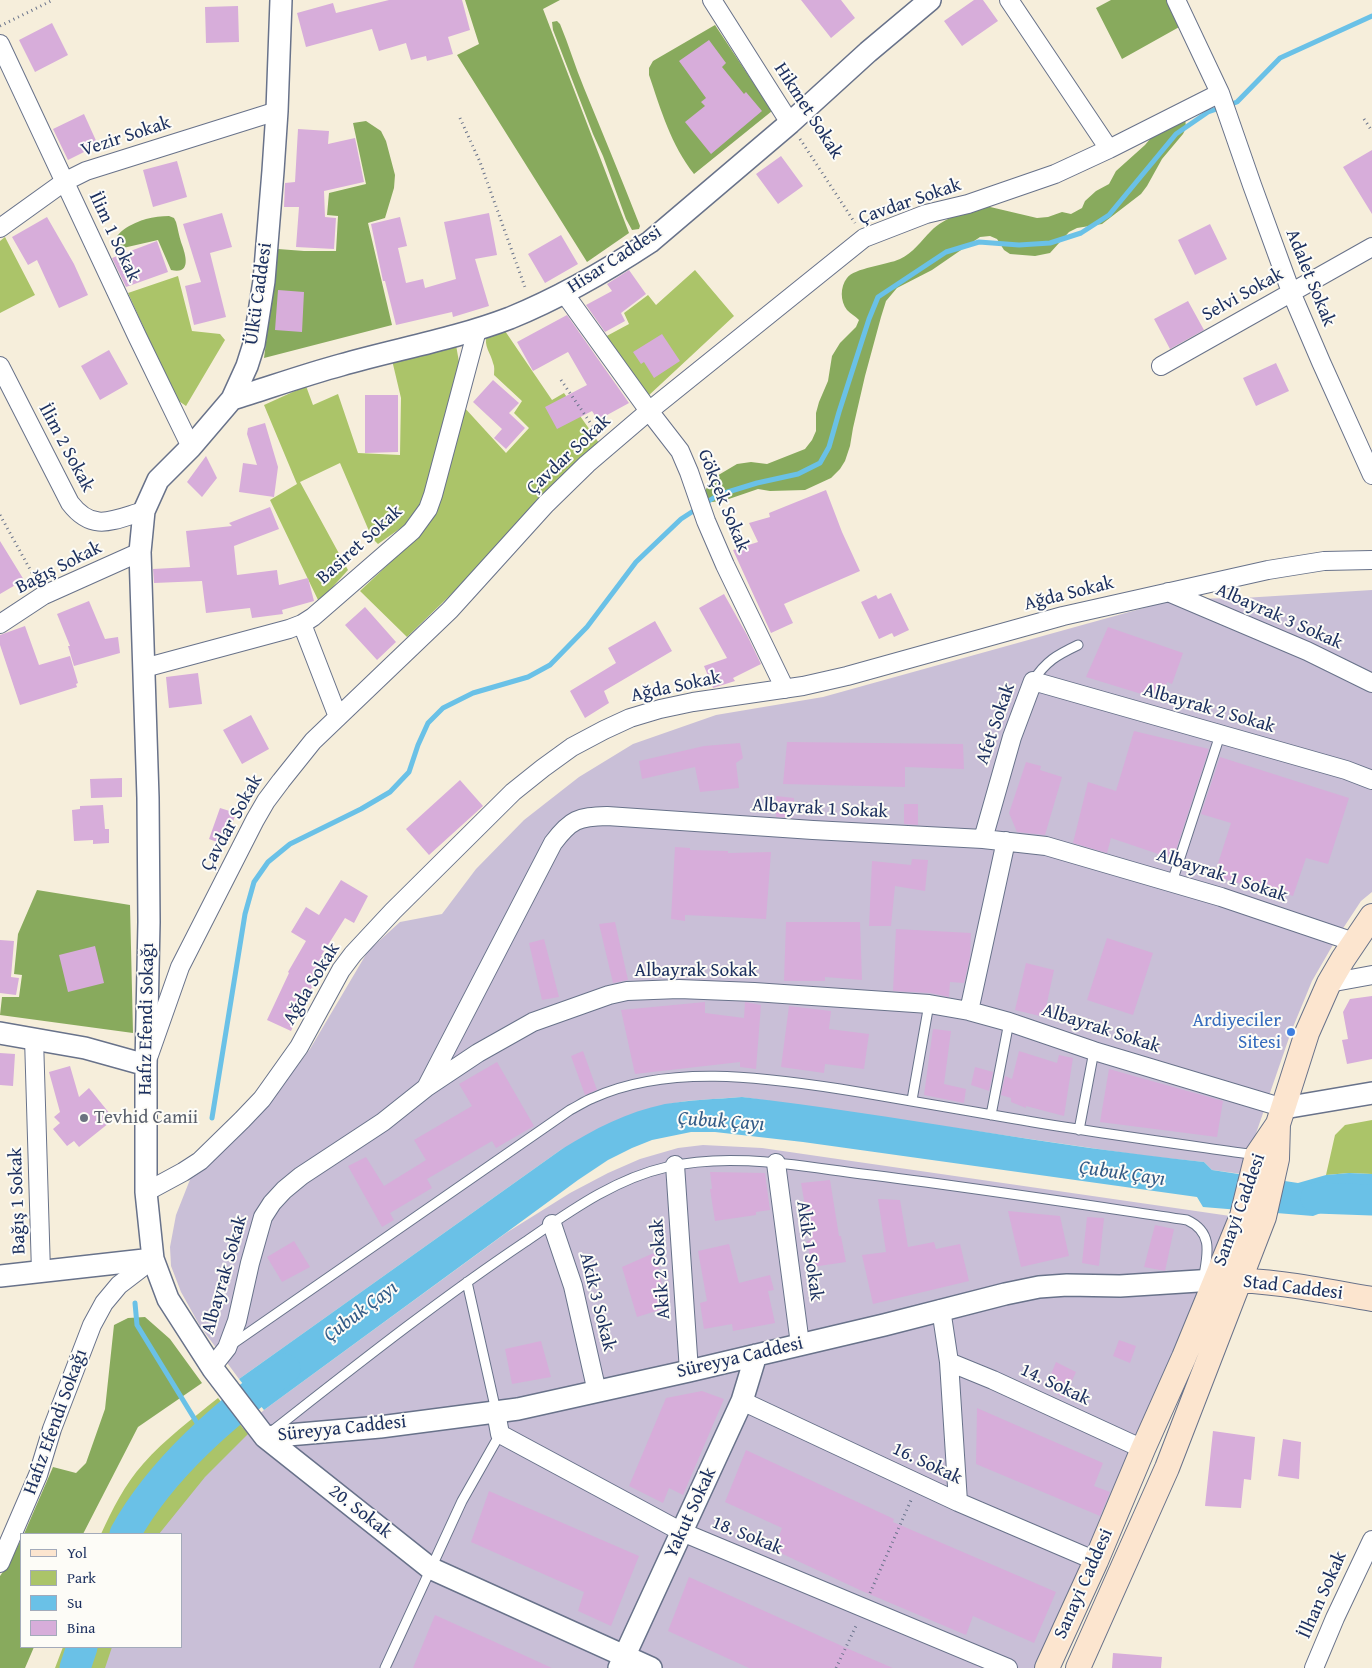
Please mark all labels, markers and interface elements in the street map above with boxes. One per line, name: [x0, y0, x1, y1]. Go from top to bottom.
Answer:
street label: Hikmet Sokak: [768, 59, 848, 163]
street label: Vezir Sokak: [78, 112, 174, 162]
street label: Çavdar Sokak: [856, 174, 964, 230]
street label: İlim 1 Sokak: [83, 188, 145, 286]
street label: Hisar Caddesi: [564, 221, 666, 299]
street label: Adalet Sokak: [1280, 226, 1340, 330]
street label: Ülkü Caddesi: [241, 241, 277, 347]
street label: Selvi Sokak: [1198, 263, 1288, 327]
street label: İlim 2 Sokak: [33, 400, 99, 496]
street label: Çavdar Sokak: [522, 410, 616, 500]
street label: Gökçek Sokak: [692, 446, 754, 556]
street label: Basiret Sokak: [313, 501, 407, 589]
street label: Bağış Sokak: [12, 537, 106, 599]
street label: Ağda Sokak: [1022, 572, 1116, 616]
street label: Albayrak 3 Sokak: [1212, 579, 1346, 655]
street label: Ağda Sokak: [629, 666, 723, 708]
street label: Albayrak 2 Sokak: [1140, 679, 1278, 739]
street label: Afet Sokak: [971, 680, 1021, 768]
street label: Çavdar Sokak: [196, 771, 268, 875]
street label: Albayrak 1 Sokak: [751, 794, 889, 824]
street label: Albayrak 1 Sokak: [1154, 844, 1290, 908]
street label: Ağda Sokak: [279, 939, 345, 1029]
street label: Hafız Efendi Sokağı: [134, 942, 160, 1096]
street label: Albayrak Sokak: [635, 960, 757, 982]
street label: Albayrak Sokak: [1039, 999, 1163, 1059]
place label: Ardiyeciler Sitesi: [1193, 1010, 1281, 1054]
marker: Ardiyeciler Sitesi: [1285, 1026, 1297, 1038]
place label: Tevhid Camii: [94, 1107, 198, 1129]
water label: Çubuk Çayı: [677, 1107, 765, 1137]
marker: Tevhid Camii: [78, 1112, 90, 1124]
street label: Bağış 1 Sokak: [5, 1147, 31, 1255]
street label: Sanayi Caddesi: [1209, 1151, 1271, 1269]
water label: Çubuk Çayı: [1078, 1156, 1166, 1192]
street label: Akik 1 Sokak: [791, 1199, 827, 1303]
street label: Albayrak Sokak: [197, 1213, 253, 1337]
street label: Akik 2 Sokak: [646, 1218, 676, 1320]
street label: Akik 3 Sokak: [574, 1250, 620, 1354]
street label: Stad Caddesi: [1242, 1271, 1344, 1305]
water label: Çubuk Çayı: [319, 1276, 403, 1348]
street label: Süreyya Caddesi: [674, 1332, 806, 1384]
street label: Hafız Efendi Sokağı: [19, 1346, 93, 1498]
street label: 14. Sokak: [1016, 1359, 1094, 1411]
street label: Süreyya Caddesi: [277, 1411, 407, 1447]
street label: 16. Sokak: [888, 1438, 966, 1490]
street label: Yakut Sokak: [660, 1464, 722, 1562]
street label: 20. Sokak: [324, 1480, 396, 1544]
street label: 18. Sokak: [708, 1512, 786, 1560]
street label: Sanayi Caddesi: [1050, 1525, 1118, 1643]
legend: [20, 1533, 182, 1648]
text: Yol: [67, 1542, 87, 1563]
street label: İlhan Sokak: [1294, 1548, 1352, 1642]
text: Park: [67, 1567, 96, 1588]
text: Su: [67, 1592, 82, 1613]
text: Bina: [67, 1617, 95, 1638]

